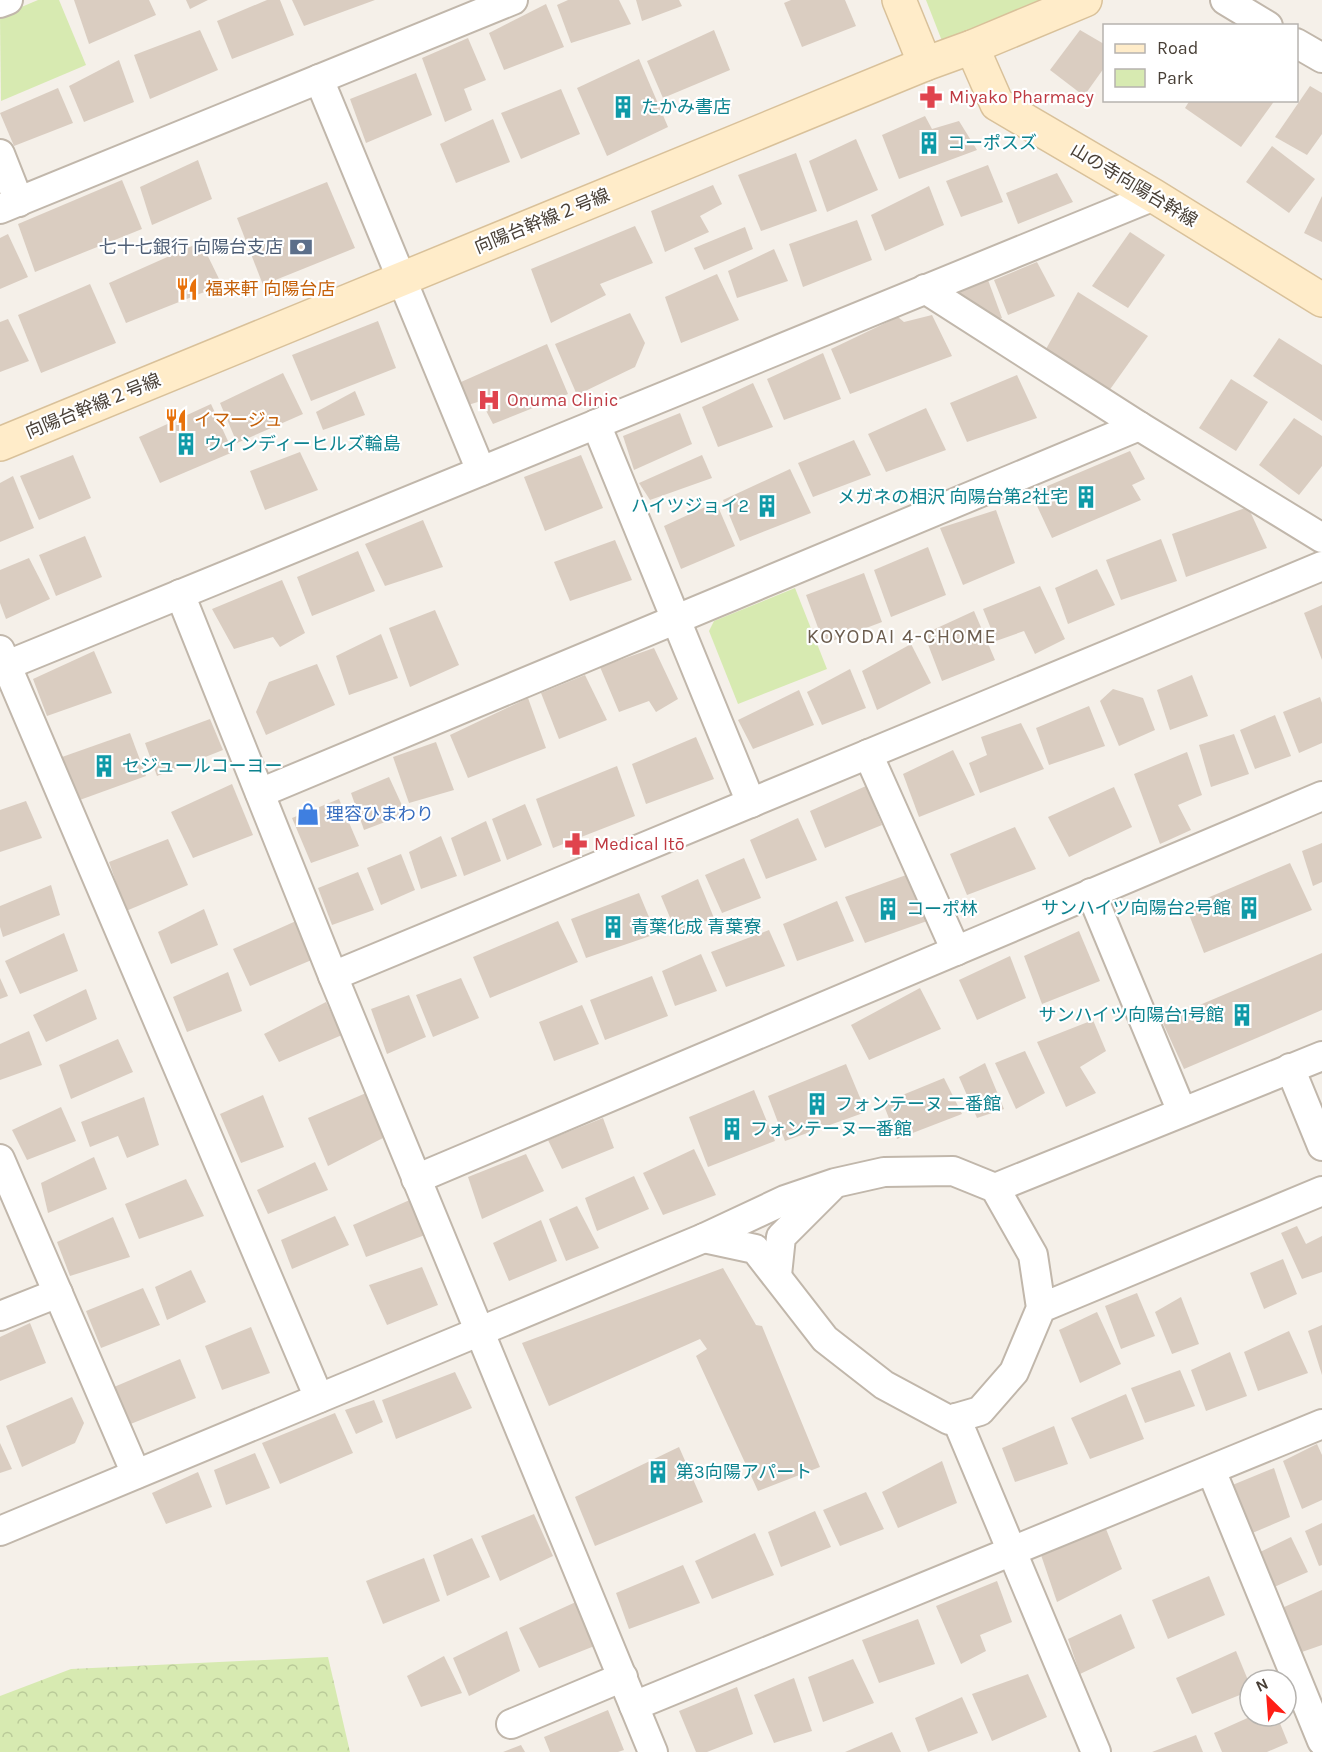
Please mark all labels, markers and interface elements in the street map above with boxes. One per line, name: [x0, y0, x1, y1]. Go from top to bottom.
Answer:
legend: [1103, 24, 1298, 102]
text: Road: [1157, 37, 1198, 59]
text: Park: [1157, 67, 1194, 89]
pharmacy icon: Miyako Pharmacy: [918, 84, 944, 110]
place label: Miyako Pharmacy: [949, 86, 1094, 108]
building icon: たかみ書店: [610, 94, 636, 120]
place label: たかみ書店: [641, 96, 731, 118]
building icon: コーポスズ: [916, 130, 942, 156]
place label: コーポスズ: [947, 132, 1037, 154]
street label: 山の寺向陽台幹線: [1067, 138, 1201, 232]
street label: 向陽台幹線２号線: [471, 184, 613, 258]
bank icon: 七十七銀行 向陽台支店: [288, 234, 314, 260]
place label: 七十七銀行 向陽台支店: [99, 236, 283, 258]
restaurant icon: 福来軒 向陽台店: [174, 276, 200, 302]
place label: 福来軒 向陽台店: [205, 278, 335, 300]
street label: 向陽台幹線２号線: [22, 369, 164, 443]
hospital icon: Onuma Clinic: [476, 387, 502, 413]
place label: Onuma Clinic: [507, 389, 618, 411]
restaurant icon: イマージュ: [163, 407, 189, 433]
place label: イマージュ: [194, 409, 282, 431]
building icon: ウィンディーヒルズ輪島: [173, 431, 199, 457]
place label: ウィンディーヒルズ輪島: [204, 433, 401, 455]
building icon: メガネの相沢 向陽台第2社宅: [1073, 484, 1099, 510]
place label: メガネの相沢 向陽台第2社宅: [837, 486, 1068, 508]
building icon: ハイツジョイ2: [754, 493, 780, 519]
place label: ハイツジョイ2: [631, 495, 749, 517]
district label: KOYODAI 4-CHOME: [807, 625, 997, 648]
building icon: セジュールコーヨー: [91, 753, 117, 779]
place label: セジュールコーヨー: [122, 755, 282, 777]
shop icon: 理容ひまわり: [295, 801, 321, 827]
place label: 理容ひまわり: [326, 803, 434, 825]
pharmacy icon: Medical Itō: [563, 831, 589, 857]
place label: Medical Itō: [594, 833, 685, 855]
building icon: サンハイツ向陽台2号館: [1236, 895, 1262, 921]
building icon: コーポ林: [875, 896, 901, 922]
place label: サンハイツ向陽台2号館: [1041, 897, 1231, 919]
place label: コーポ林: [906, 898, 978, 920]
building icon: 青葉化成 青葉寮: [600, 914, 626, 940]
place label: 青葉化成 青葉寮: [631, 916, 761, 938]
building icon: サンハイツ向陽台1号館: [1229, 1002, 1255, 1028]
place label: サンハイツ向陽台1号館: [1038, 1004, 1224, 1026]
building icon: フォンテーヌ 二番館: [804, 1091, 830, 1117]
place label: フォンテーヌ 二番館: [835, 1093, 1001, 1115]
building icon: フォンテーヌ一番館: [719, 1116, 745, 1142]
place label: フォンテーヌ一番館: [750, 1118, 912, 1140]
building icon: 第3向陽アパート: [645, 1459, 671, 1485]
place label: 第3向陽アパート: [676, 1461, 812, 1483]
north arrow: [1238, 1668, 1298, 1728]
text: N: [1253, 1674, 1271, 1696]

